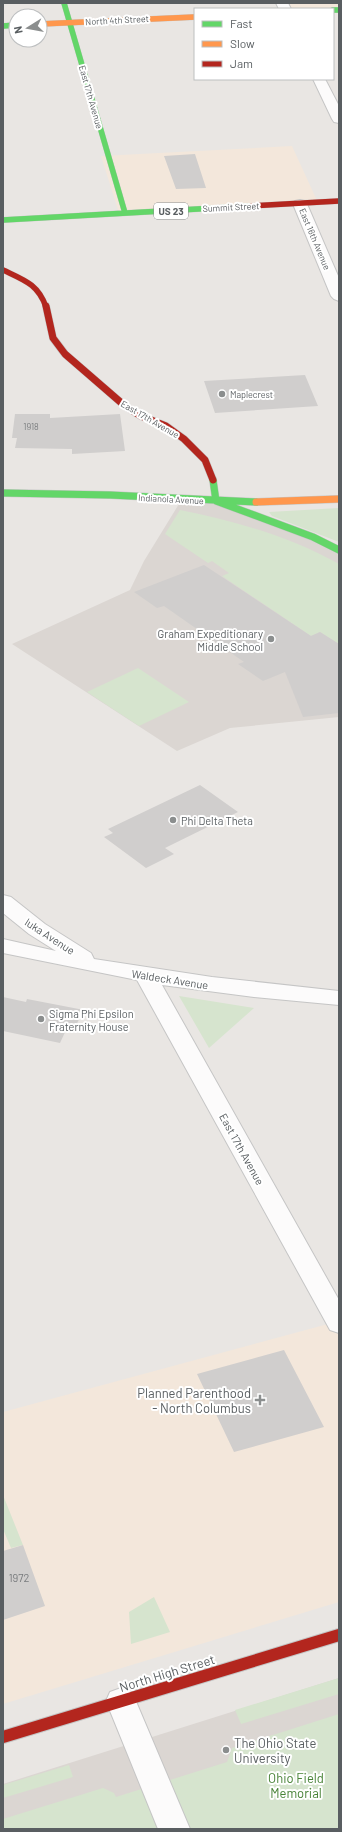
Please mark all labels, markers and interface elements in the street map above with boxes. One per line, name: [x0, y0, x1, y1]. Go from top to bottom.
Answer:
north arrow: [8, 8, 48, 48]
legend: [194, 8, 334, 80]
street label: North 4th Street: [85, 13, 149, 27]
text: Fast: [230, 16, 253, 30]
text: N: [11, 25, 25, 35]
text: Slow: [230, 36, 255, 50]
text: Jam: [230, 56, 253, 70]
street label: East 17th Avenue: [77, 64, 105, 130]
street label: Summit Street: [202, 200, 260, 214]
road number: US 23: [154, 203, 188, 219]
street label: East 16th Avenue: [297, 207, 333, 272]
marker: Maplecrest: [217, 389, 227, 399]
place label: Maplecrest: [230, 389, 273, 400]
street label: East 17th Avenue: [119, 398, 181, 440]
house number: 1918: [23, 421, 39, 432]
street label: Indianola Avenue: [138, 492, 204, 506]
place label: Graham Expeditionary Middle School: [157, 627, 263, 653]
marker: Graham Expeditionary Middle School: [266, 634, 276, 644]
place label: Phi Delta Theta: [181, 814, 253, 827]
marker: Phi Delta Theta: [168, 815, 178, 825]
street label: Iuka Avenue: [23, 915, 78, 957]
street label: Waldeck Avenue: [131, 967, 209, 992]
place label: Sigma Phi Epsilon Fraternity House: [49, 1007, 134, 1033]
marker: Sigma Phi Epsilon Fraternity House: [36, 1014, 46, 1024]
street label: East 17th Avenue: [217, 1111, 267, 1187]
place label: Planned Parenthood - North Columbus: [137, 1385, 251, 1416]
marker: Planned Parenthood - North Columbus: [254, 1394, 266, 1406]
house number: 1972: [9, 1571, 29, 1584]
street label: North High Street: [117, 1651, 217, 1695]
place label: The Ohio State University: [234, 1735, 316, 1766]
marker: The Ohio State University: [221, 1745, 231, 1755]
park label: Ohio Field Memorial: [268, 1770, 324, 1801]

